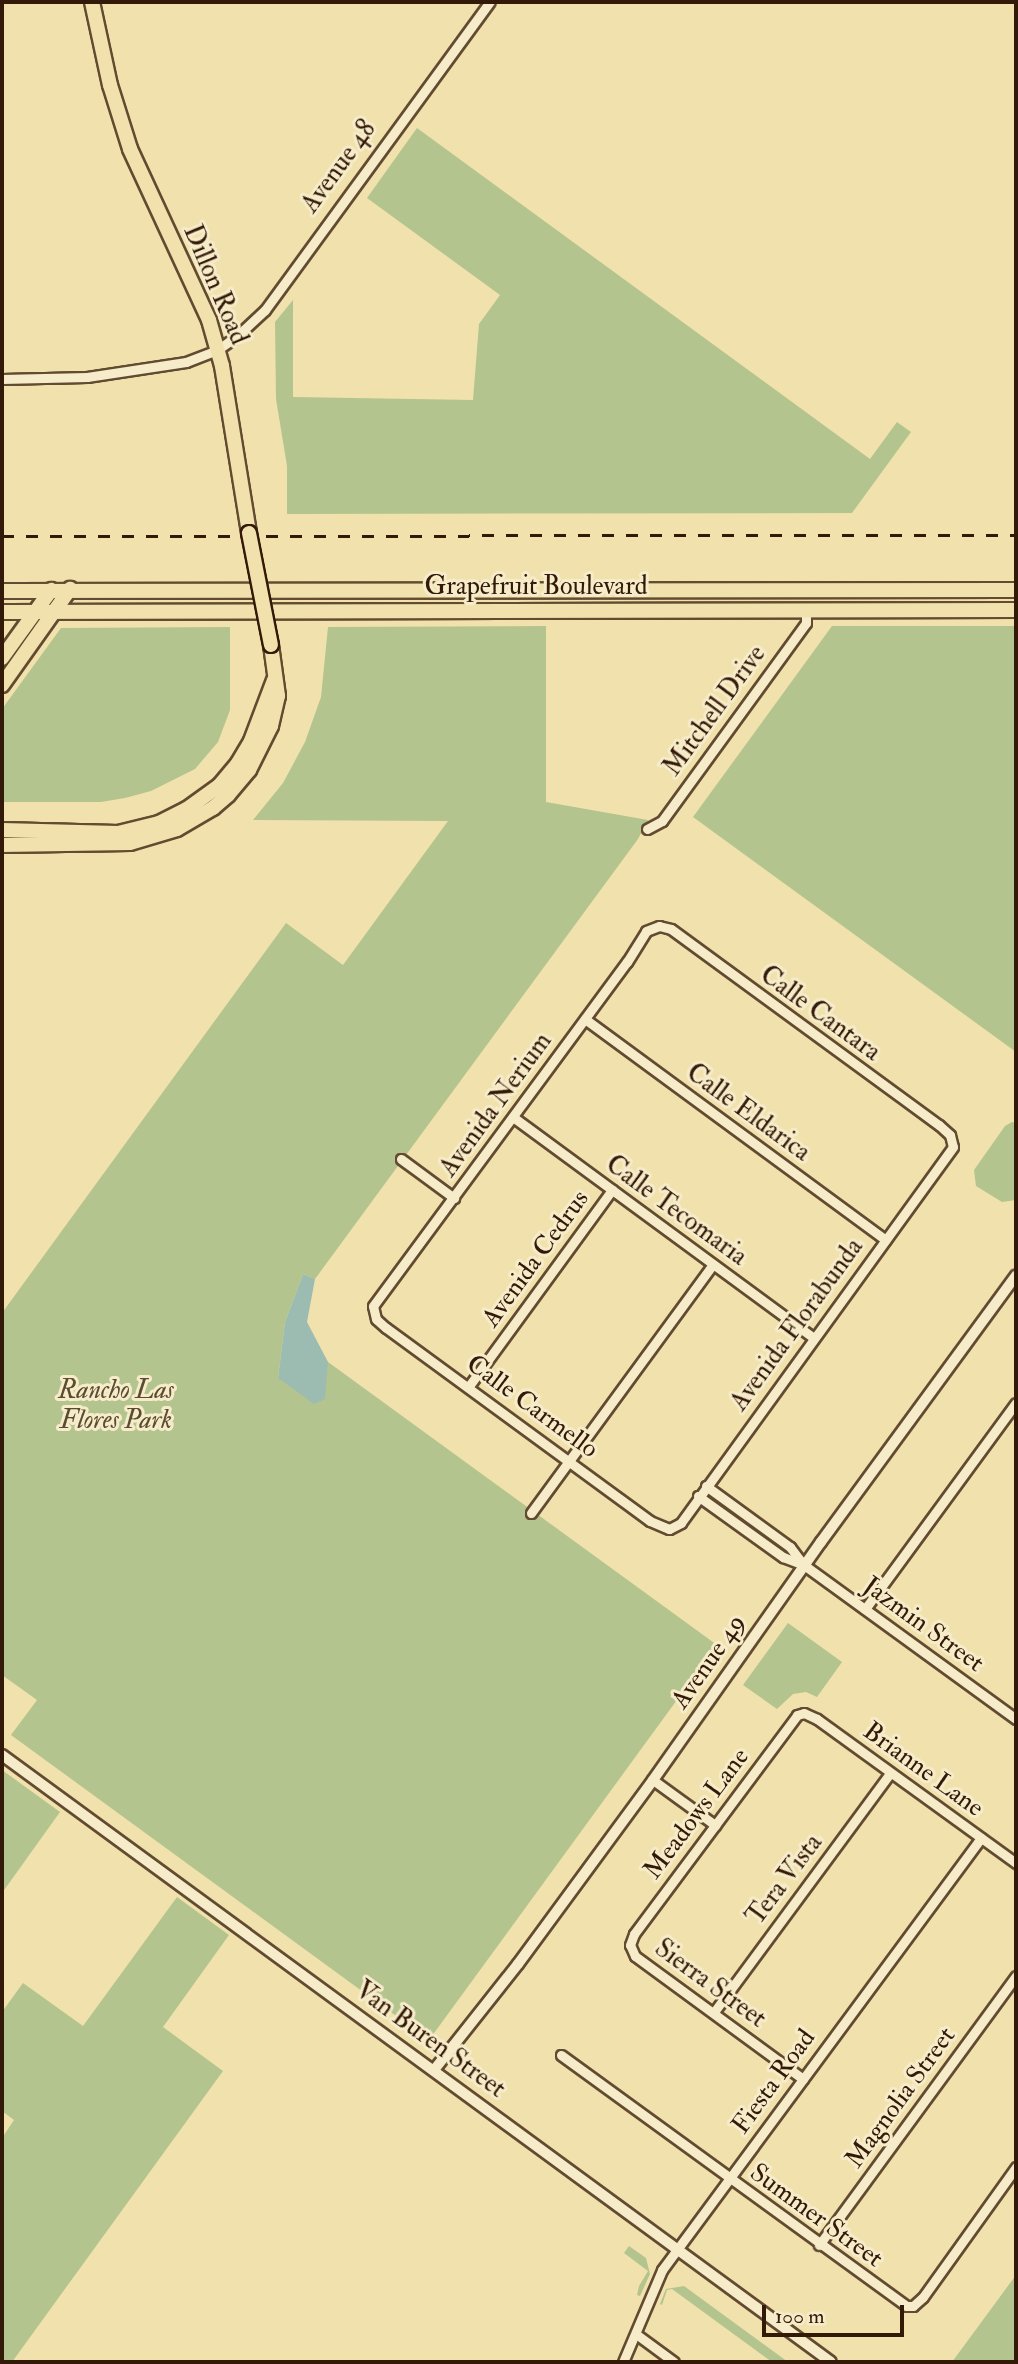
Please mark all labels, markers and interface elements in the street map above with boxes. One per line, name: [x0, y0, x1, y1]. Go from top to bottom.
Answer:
street label: Avenue 48: [295, 115, 383, 219]
street label: Dillon Road: [176, 220, 254, 350]
street label: Grapefruit Boulevard: [424, 571, 648, 603]
street label: Mitchell Drive: [657, 640, 773, 782]
street label: Calle Cantara: [754, 960, 886, 1068]
street label: Avenida Nerium: [433, 1027, 559, 1183]
street label: Calle Eldarica: [680, 1058, 816, 1168]
street label: Calle Tecomaria: [599, 1149, 753, 1273]
street label: Avenida Cedrus: [476, 1184, 596, 1334]
street label: Avenida Florabunda: [724, 1233, 870, 1417]
street label: Calle Carmello: [460, 1349, 604, 1465]
park label: Rancho Las Flores Park: [58, 1375, 174, 1436]
street label: Jazmin Street: [856, 1571, 990, 1679]
street label: Avenue 49: [665, 1609, 753, 1715]
street label: Brianne Lane: [857, 1716, 989, 1824]
street label: Meadows Lane: [638, 1742, 756, 1886]
street label: Tera Vista: [741, 1828, 829, 1932]
street label: Sierra Street: [648, 1933, 772, 2035]
street label: Van Buren Street: [349, 1975, 511, 2105]
street label: Magnolia Street: [839, 2021, 963, 2175]
street label: Fiesta Road: [726, 2024, 822, 2140]
street label: Summer Street: [743, 2157, 889, 2275]
scale bar: [766, 2290, 908, 2334]
text: 100 m: [775, 2303, 825, 2330]

